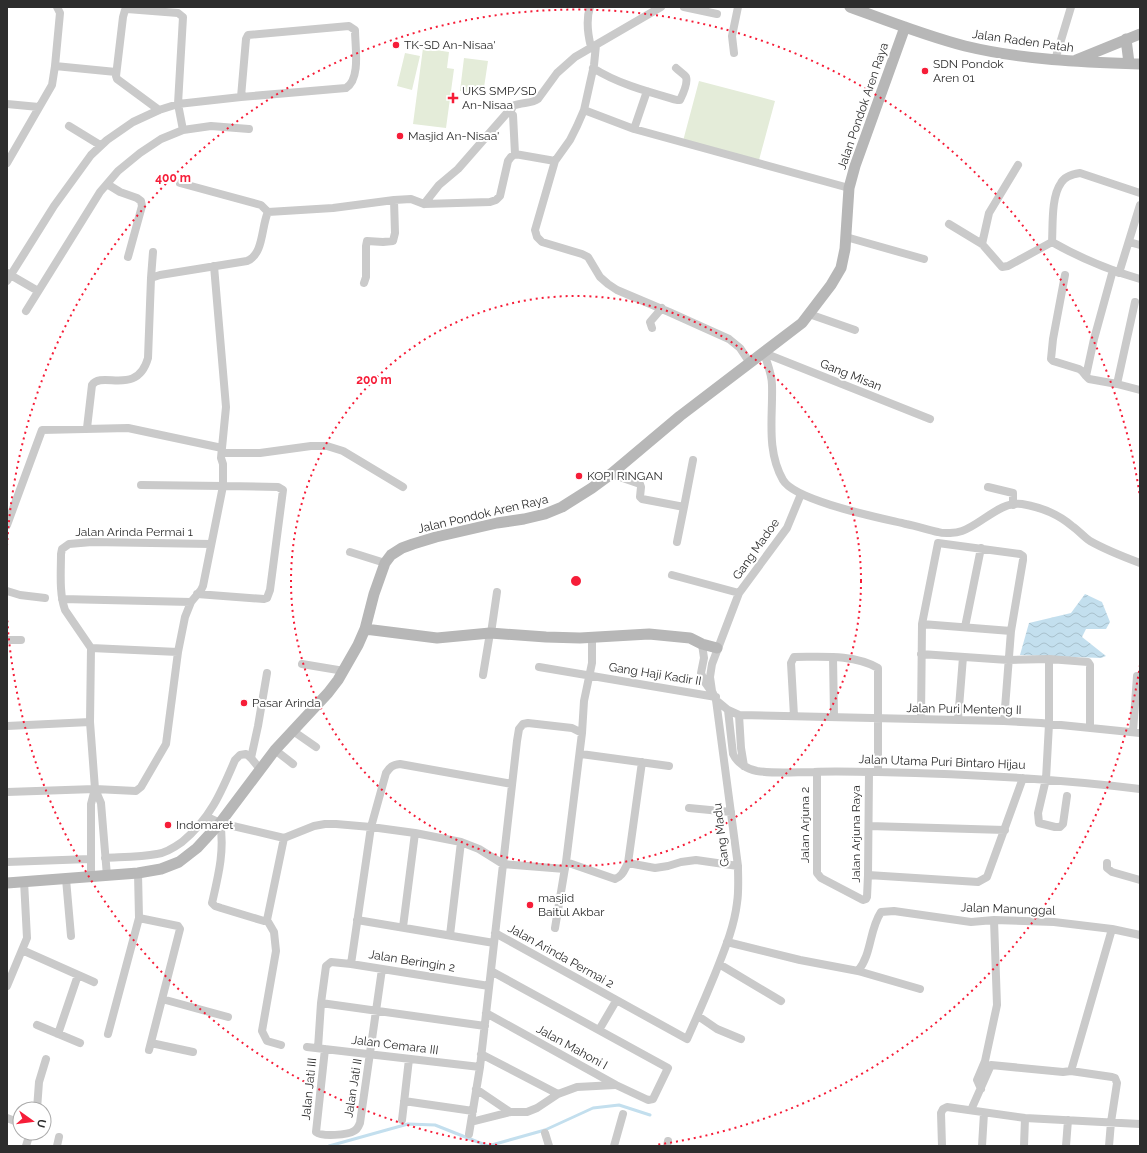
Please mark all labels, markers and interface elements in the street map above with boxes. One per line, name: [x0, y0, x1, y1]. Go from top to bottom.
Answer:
street label: Jalan Raden Patah: [971, 27, 1075, 55]
place label: TK-SD An-Nisaa': [404, 38, 496, 52]
marker: TK-SD An-Nisaa': [391, 40, 401, 50]
street label: Jalan Pondok Aren Raya: [835, 41, 891, 171]
place label: SDN Pondok Aren 01: [933, 57, 1004, 85]
marker: SDN Pondok Aren 01: [920, 66, 930, 76]
place label: UKS SMP/SD An-Nisaa: [462, 84, 537, 112]
marker: UKS SMP/SD An-Nisaa: [447, 92, 459, 104]
place label: Masjid An-Nisaa': [408, 129, 499, 143]
marker: Masjid An-Nisaa': [395, 131, 405, 141]
text: 400 m: [155, 171, 191, 185]
street label: Gang Misan: [818, 356, 884, 394]
text: 200 m: [356, 373, 392, 387]
place label: KOPI RINGAN: [587, 469, 663, 483]
marker: KOPI RINGAN: [574, 471, 584, 481]
street label: Jalan Pondok Aren Raya: [416, 492, 550, 536]
street label: Gang Madoe: [730, 516, 782, 582]
street label: Jalan Arinda Permai 1: [75, 525, 193, 539]
centre of rings: [569, 574, 583, 588]
street label: Gang Haji Kadir II: [608, 660, 702, 688]
place label: Pasar Arinda: [252, 696, 321, 710]
marker: Pasar Arinda: [239, 698, 249, 708]
street label: Jalan Puri Menteng II: [906, 701, 1022, 717]
street label: Jalan Utama Puri Bintaro Hijau: [858, 752, 1026, 772]
street label: Jalan Arjuna Raya: [849, 785, 863, 883]
street label: Jalan Arjuna 2: [798, 787, 812, 863]
street label: Gang Madu: [710, 802, 732, 868]
place label: Indomaret: [176, 818, 233, 832]
marker: Indomaret: [163, 820, 173, 830]
place label: masjid Baitul Akbar: [538, 891, 605, 919]
marker: masjid Baitul Akbar: [525, 900, 535, 910]
street label: Jalan Manunggal: [960, 900, 1056, 918]
street label: Jalan Arinda Permai 2: [506, 921, 616, 991]
street label: Jalan Beringin 2: [368, 947, 456, 975]
street label: Jalan Mahoni I: [534, 1022, 610, 1072]
street label: Jalan Cemara III: [351, 1033, 439, 1057]
street label: Jalan Jati III: [299, 1057, 319, 1121]
street label: Jalan Jati II: [341, 1057, 365, 1119]
north arrow: [12, 1101, 52, 1141]
text: U: [34, 1118, 49, 1129]

